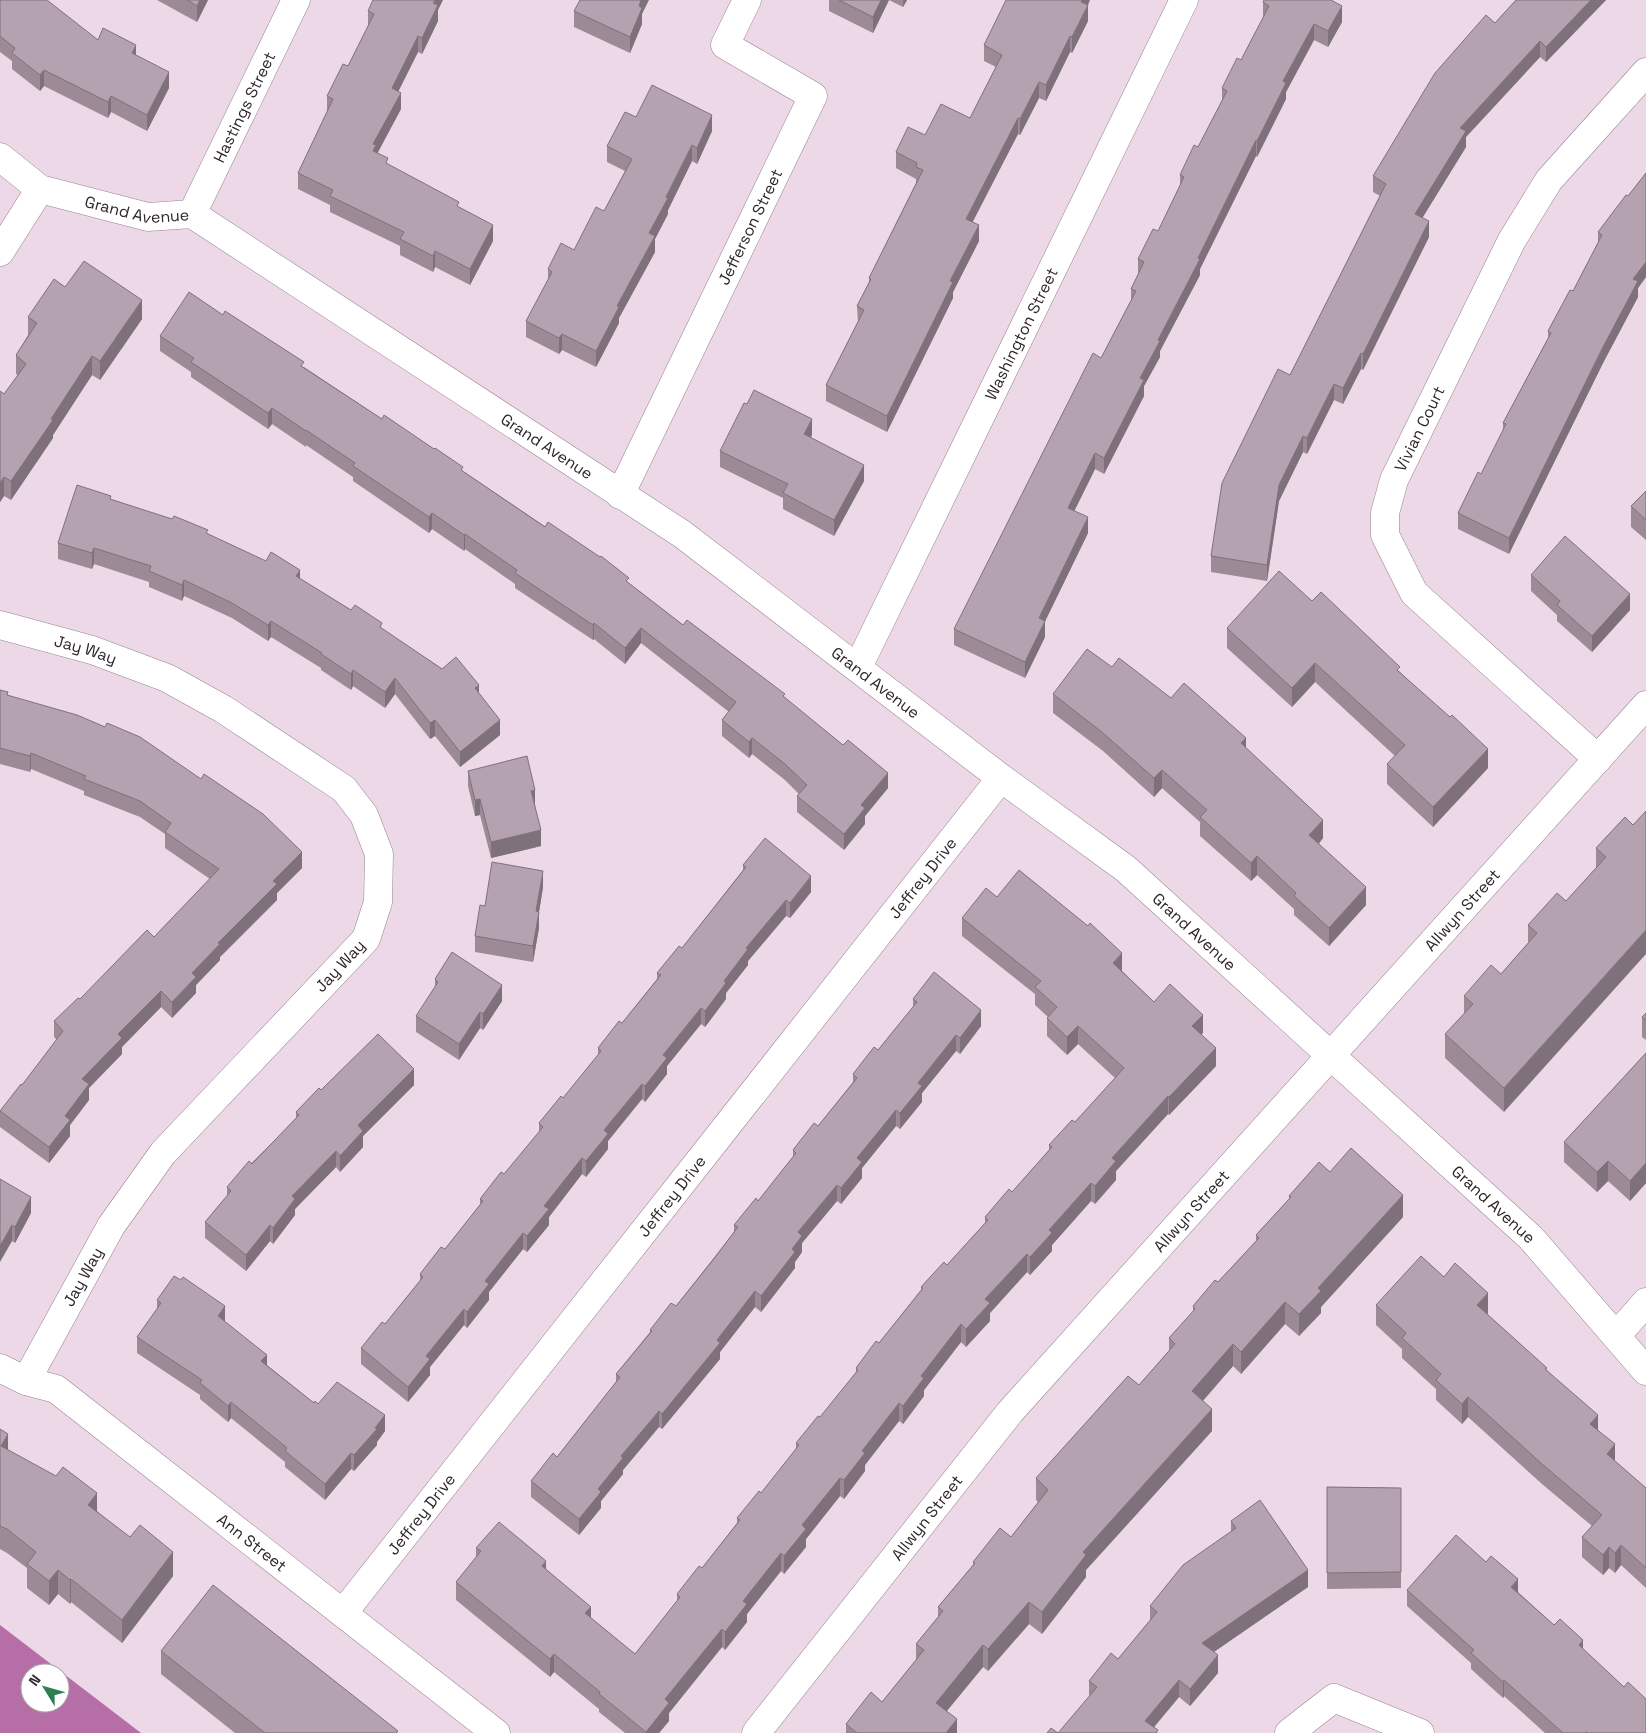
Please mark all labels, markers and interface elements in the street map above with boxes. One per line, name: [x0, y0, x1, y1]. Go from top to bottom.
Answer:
street label: Hastings Street: [208, 48, 280, 166]
street label: Jefferson Street: [713, 165, 787, 288]
street label: Grand Avenue: [83, 191, 190, 228]
street label: Washington Street: [980, 264, 1062, 403]
street label: Vivian Court: [1389, 382, 1449, 475]
street label: Grand Avenue: [497, 408, 597, 484]
street label: Jay Way: [52, 630, 120, 669]
street label: Grand Avenue: [827, 642, 924, 723]
street label: Jeffrey Drive: [884, 833, 961, 923]
street label: Allwyn Street: [1419, 864, 1504, 955]
street label: Grand Avenue: [1148, 888, 1241, 975]
street label: Jay Way: [310, 935, 370, 997]
street label: Jeffrey Drive: [633, 1151, 710, 1241]
street label: Grand Avenue: [1448, 1161, 1540, 1248]
street label: Allwyn Street: [1149, 1165, 1233, 1256]
street label: Jay Way: [58, 1244, 108, 1310]
street label: Jeffrey Drive: [382, 1469, 460, 1559]
street label: Allwyn Street: [886, 1470, 967, 1564]
street label: Ann Street: [213, 1509, 291, 1576]
north arrow: [20, 1663, 70, 1713]
text: N: [25, 1671, 45, 1689]

